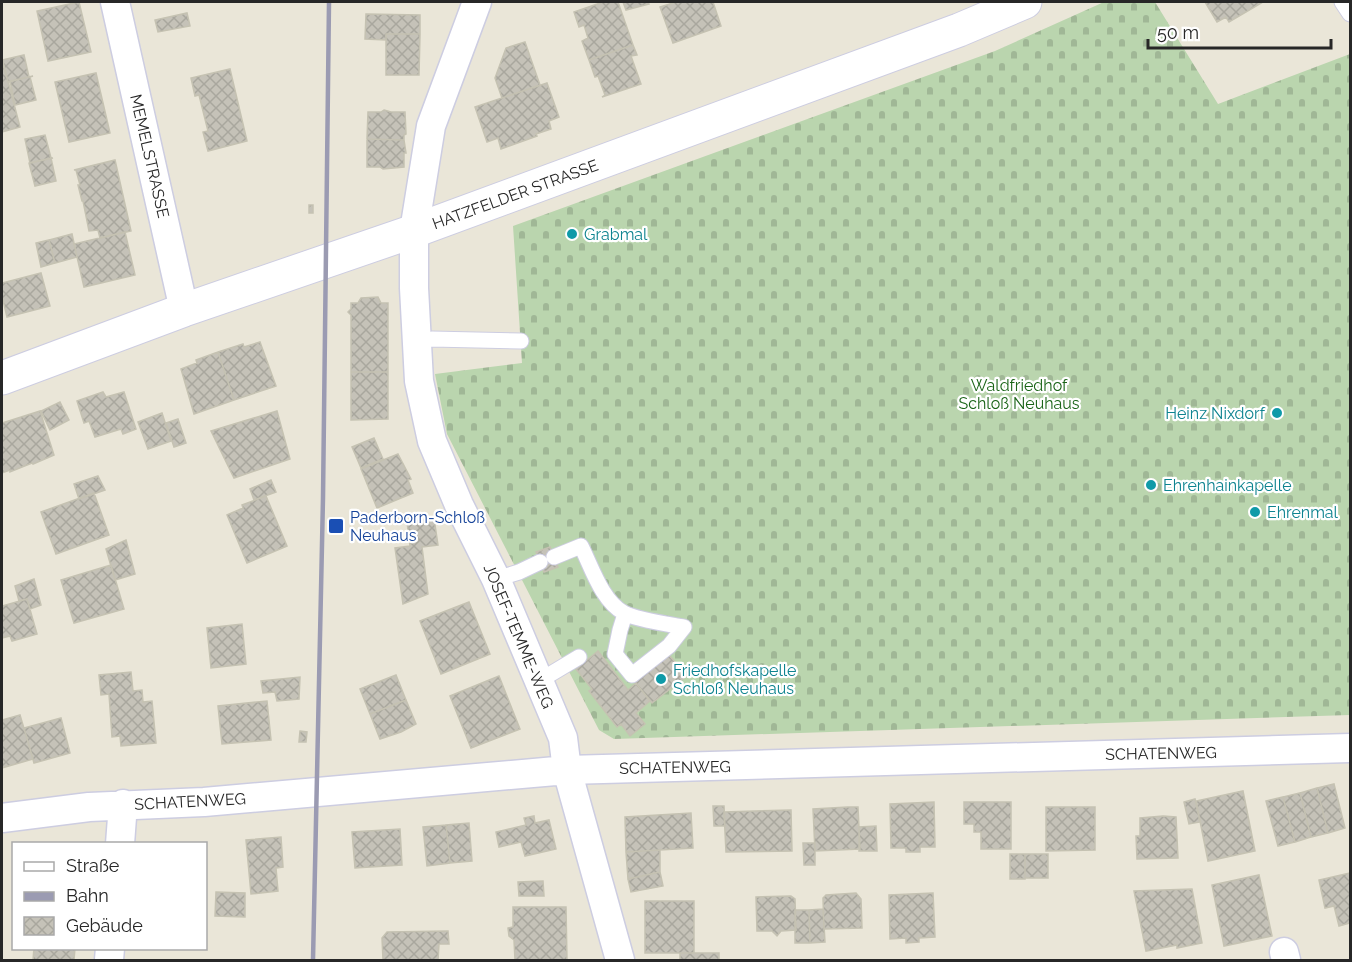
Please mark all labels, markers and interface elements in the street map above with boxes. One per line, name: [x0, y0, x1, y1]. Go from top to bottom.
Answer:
scale bar: [1148, 12, 1331, 50]
text: 50 m: [1157, 22, 1199, 43]
street label: MEMELSTRASSE: [126, 92, 173, 220]
street label: HATZFELDER STRASSE: [430, 155, 601, 233]
place label: Grabmal: [584, 225, 648, 244]
marker: Grabmal: [565, 227, 579, 241]
park label: Waldfriedhof Schloß Neuhaus: [959, 376, 1080, 413]
place label: Heinz Nixdorf: [1165, 404, 1266, 423]
marker: Heinz Nixdorf: [1270, 406, 1284, 420]
place label: Ehrenhainkapelle: [1163, 476, 1292, 495]
marker: Ehrenhainkapelle: [1144, 478, 1158, 492]
place label: Ehrenmal: [1267, 503, 1339, 522]
marker: Ehrenmal: [1248, 505, 1262, 519]
place label: Paderborn-Schloß Neuhaus: [350, 508, 485, 545]
marker: Paderborn-Schloß Neuhaus: [327, 517, 345, 535]
street label: JOSEF-TEMME-WEG: [479, 561, 558, 711]
place label: Friedhofskapelle Schloß Neuhaus: [673, 661, 797, 698]
marker: Friedhofskapelle Schloß Neuhaus: [654, 672, 668, 686]
street label: SCHATENWEG: [1105, 743, 1217, 764]
street label: SCHATENWEG: [619, 757, 731, 778]
street label: SCHATENWEG: [134, 789, 246, 814]
legend: [12, 842, 207, 950]
text: Straße: [66, 855, 120, 876]
text: Bahn: [66, 885, 109, 906]
text: Gebäude: [66, 915, 143, 936]

